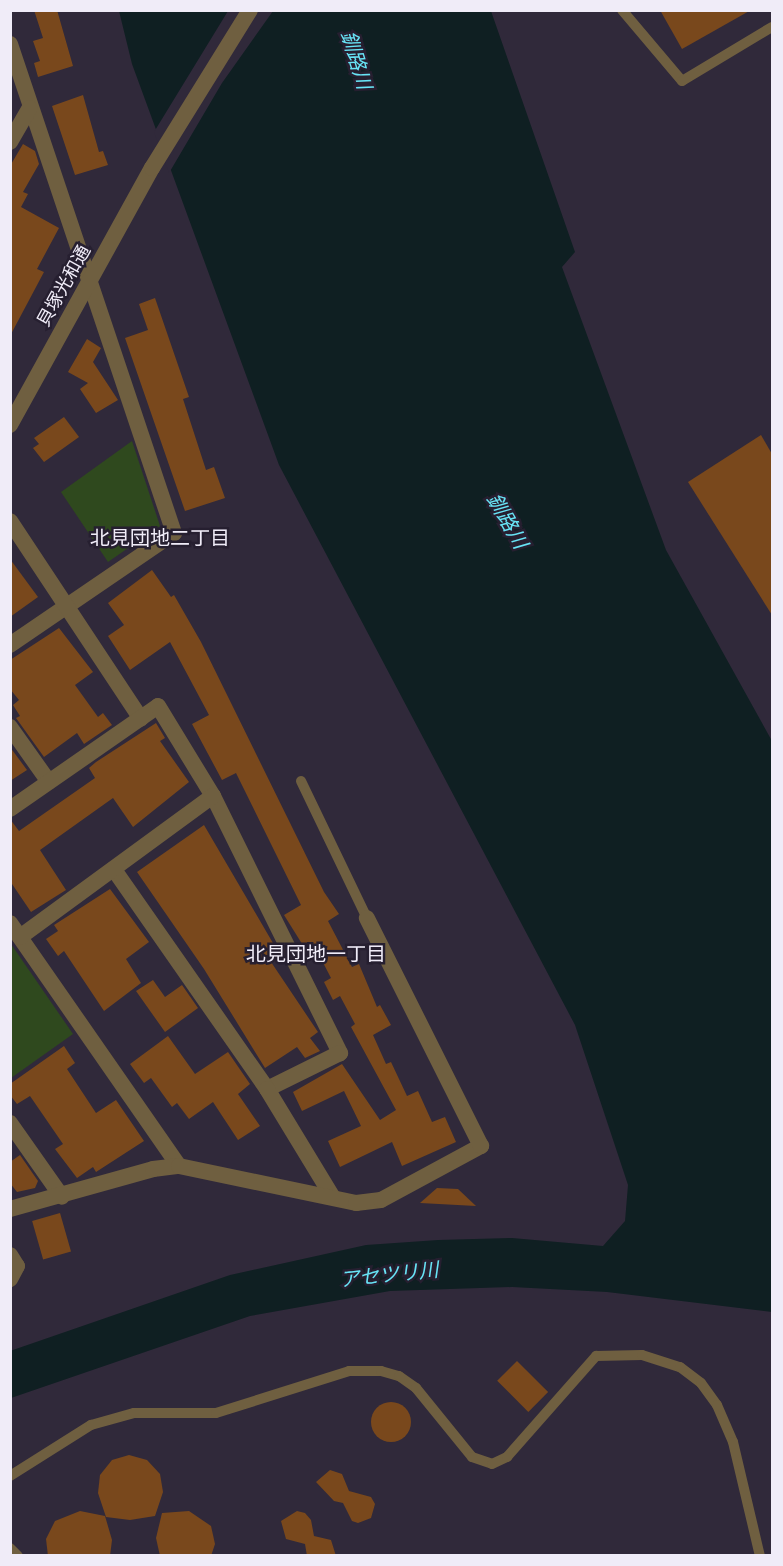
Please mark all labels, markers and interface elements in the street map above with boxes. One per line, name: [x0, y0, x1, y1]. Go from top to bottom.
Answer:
water label: 釧路川: [336, 28, 376, 92]
street label: 貝塚光和通: [33, 241, 95, 331]
water label: 釧路川: [482, 489, 532, 553]
district label: 北見団地二丁目: [90, 526, 230, 550]
district label: 北見団地一丁目: [246, 942, 386, 966]
water label: アセツリ川: [338, 1258, 440, 1292]

